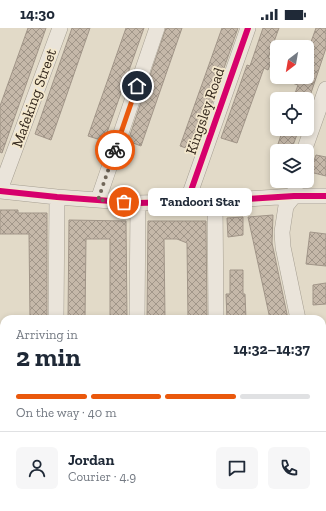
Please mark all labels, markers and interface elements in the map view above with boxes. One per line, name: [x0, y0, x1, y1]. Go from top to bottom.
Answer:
text: 14:30: [20, 5, 55, 23]
north arrow: [270, 40, 314, 84]
map controls: [270, 40, 314, 188]
street label: Mafeking Street: [8, 46, 60, 150]
street label: Kingsley Road: [182, 64, 229, 157]
pin: [120, 69, 154, 103]
icon: home: [126, 75, 148, 97]
button: locate: [270, 92, 314, 136]
courier: [95, 130, 135, 170]
icon: bike: [104, 139, 126, 161]
button: layers: [270, 144, 314, 188]
pin: [107, 185, 141, 219]
callout: Tandoori Star: [148, 188, 252, 216]
icon: bag: [113, 191, 135, 213]
text: Tandoori Star: [160, 194, 240, 209]
text: Arriving in: [16, 327, 78, 342]
text: 14:32–14:37: [233, 340, 310, 358]
text: 2 min: [16, 341, 81, 373]
text: On the way · 40 m: [16, 405, 116, 420]
button: person: [16, 447, 58, 489]
button: chat: [216, 447, 258, 489]
button: phone: [268, 447, 310, 489]
text: Jordan: [68, 451, 114, 469]
text: Courier · 4.9: [68, 469, 136, 484]

